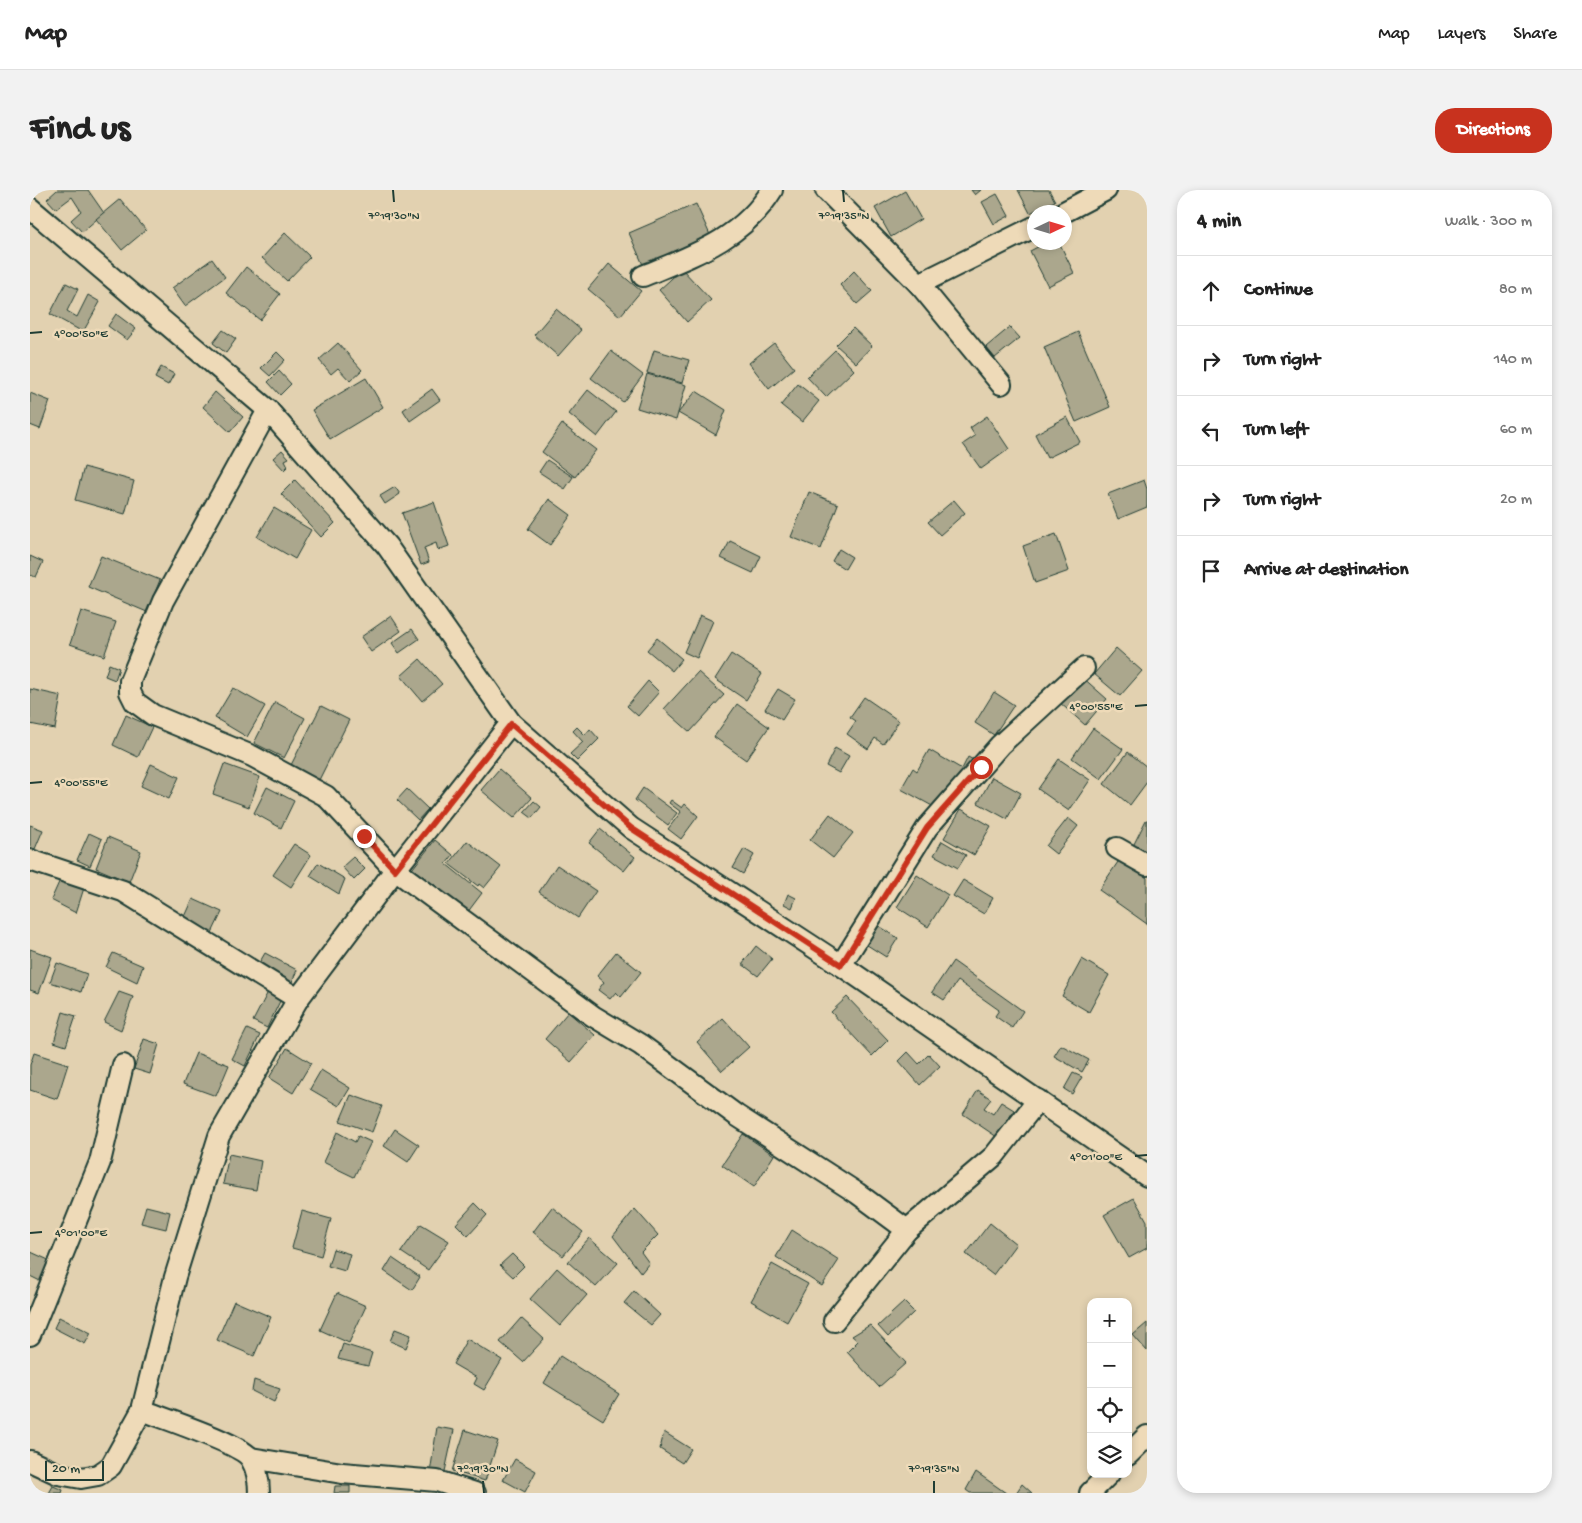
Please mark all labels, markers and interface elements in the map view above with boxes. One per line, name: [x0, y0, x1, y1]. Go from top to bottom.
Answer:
text: Map: [25, 20, 67, 49]
text: Map: [1378, 24, 1410, 45]
text: Layers: [1438, 24, 1485, 45]
text: Share: [1513, 24, 1557, 45]
button: Directions: [1435, 108, 1552, 153]
text: Find us: [30, 110, 130, 151]
north arrow: [1027, 205, 1072, 250]
text: 7°19'30"N: [367, 210, 420, 224]
text: 7°19'35"N: [818, 210, 870, 224]
text: 4 min: [1197, 210, 1241, 235]
text: Walk · 300 m: [1445, 213, 1532, 232]
icon: ahead: [1197, 277, 1225, 305]
text: Continue: [1244, 279, 1313, 302]
text: 80 m: [1499, 281, 1532, 300]
text: 4°00'50"E: [54, 328, 108, 342]
icon: right: [1197, 347, 1225, 375]
text: Turn right: [1244, 349, 1320, 372]
text: 140 m: [1494, 351, 1532, 370]
icon: left: [1197, 417, 1225, 445]
text: Turn left: [1244, 419, 1308, 442]
text: 60 m: [1500, 421, 1532, 440]
icon: right: [1197, 487, 1225, 515]
text: Turn right: [1244, 489, 1320, 512]
text: 20 m: [1500, 491, 1532, 510]
icon: arrive: [1197, 557, 1225, 585]
text: Arrive at destination: [1244, 559, 1408, 582]
text: 4°00'55"E: [1070, 701, 1123, 715]
route start: [970, 756, 993, 779]
text: 4°00'55"E: [55, 777, 108, 791]
route end: [353, 825, 376, 848]
text: 4°01'00"E: [1070, 1151, 1122, 1165]
text: 4°01'00"E: [55, 1227, 107, 1241]
map controls: [1087, 1298, 1132, 1478]
button: +: [1087, 1298, 1132, 1343]
button: −: [1087, 1343, 1132, 1388]
button: locate: [1087, 1388, 1132, 1433]
button: layers: [1087, 1433, 1132, 1478]
scale bar: [45, 1458, 104, 1481]
text: 20 m: [52, 1461, 80, 1478]
text: 7°19'30"N: [456, 1463, 509, 1477]
text: 7°19'35"N: [908, 1463, 960, 1477]

